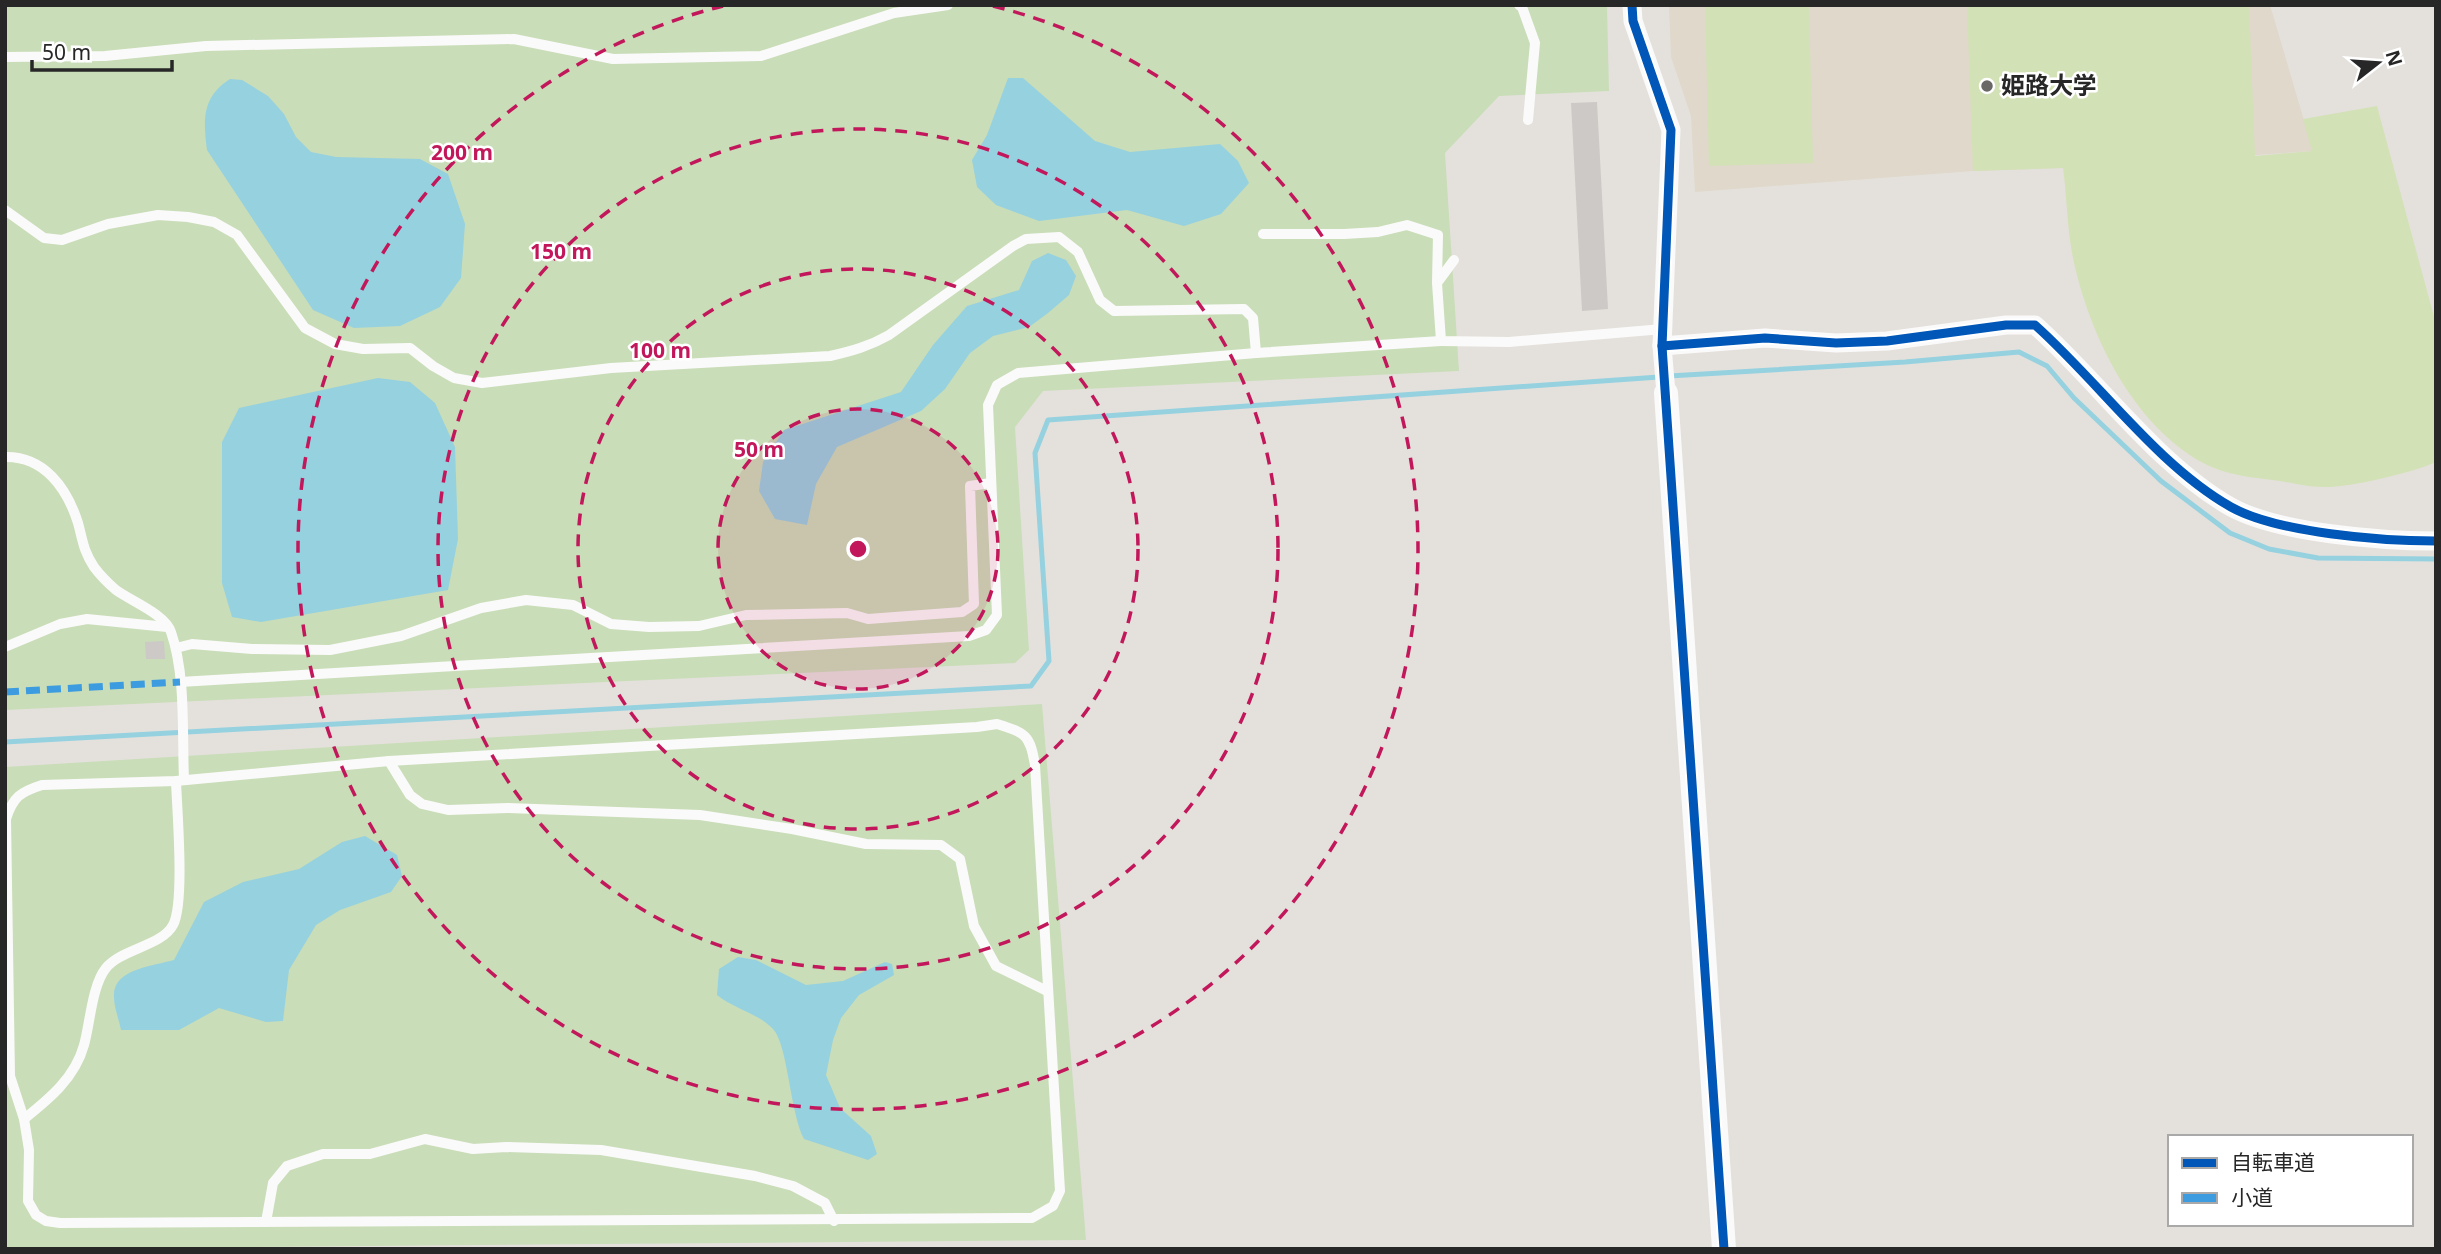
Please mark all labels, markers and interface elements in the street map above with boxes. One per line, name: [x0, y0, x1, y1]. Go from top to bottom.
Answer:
scale bar: [32, 28, 172, 72]
north arrow: [2343, 28, 2413, 98]
text: 50 m: [42, 38, 91, 66]
text: N: [2380, 47, 2409, 69]
place label: 姫路大学: [2001, 68, 2097, 101]
marker: 姫路大学: [1979, 78, 1995, 94]
text: 200 m: [431, 138, 493, 166]
text: 150 m: [530, 237, 592, 265]
text: 100 m: [629, 336, 691, 364]
text: 50 m: [734, 435, 784, 463]
centre of rings: [846, 537, 870, 561]
legend: [2168, 1135, 2413, 1226]
text: 自転車道: [2231, 1148, 2315, 1176]
text: 小道: [2231, 1183, 2273, 1211]

